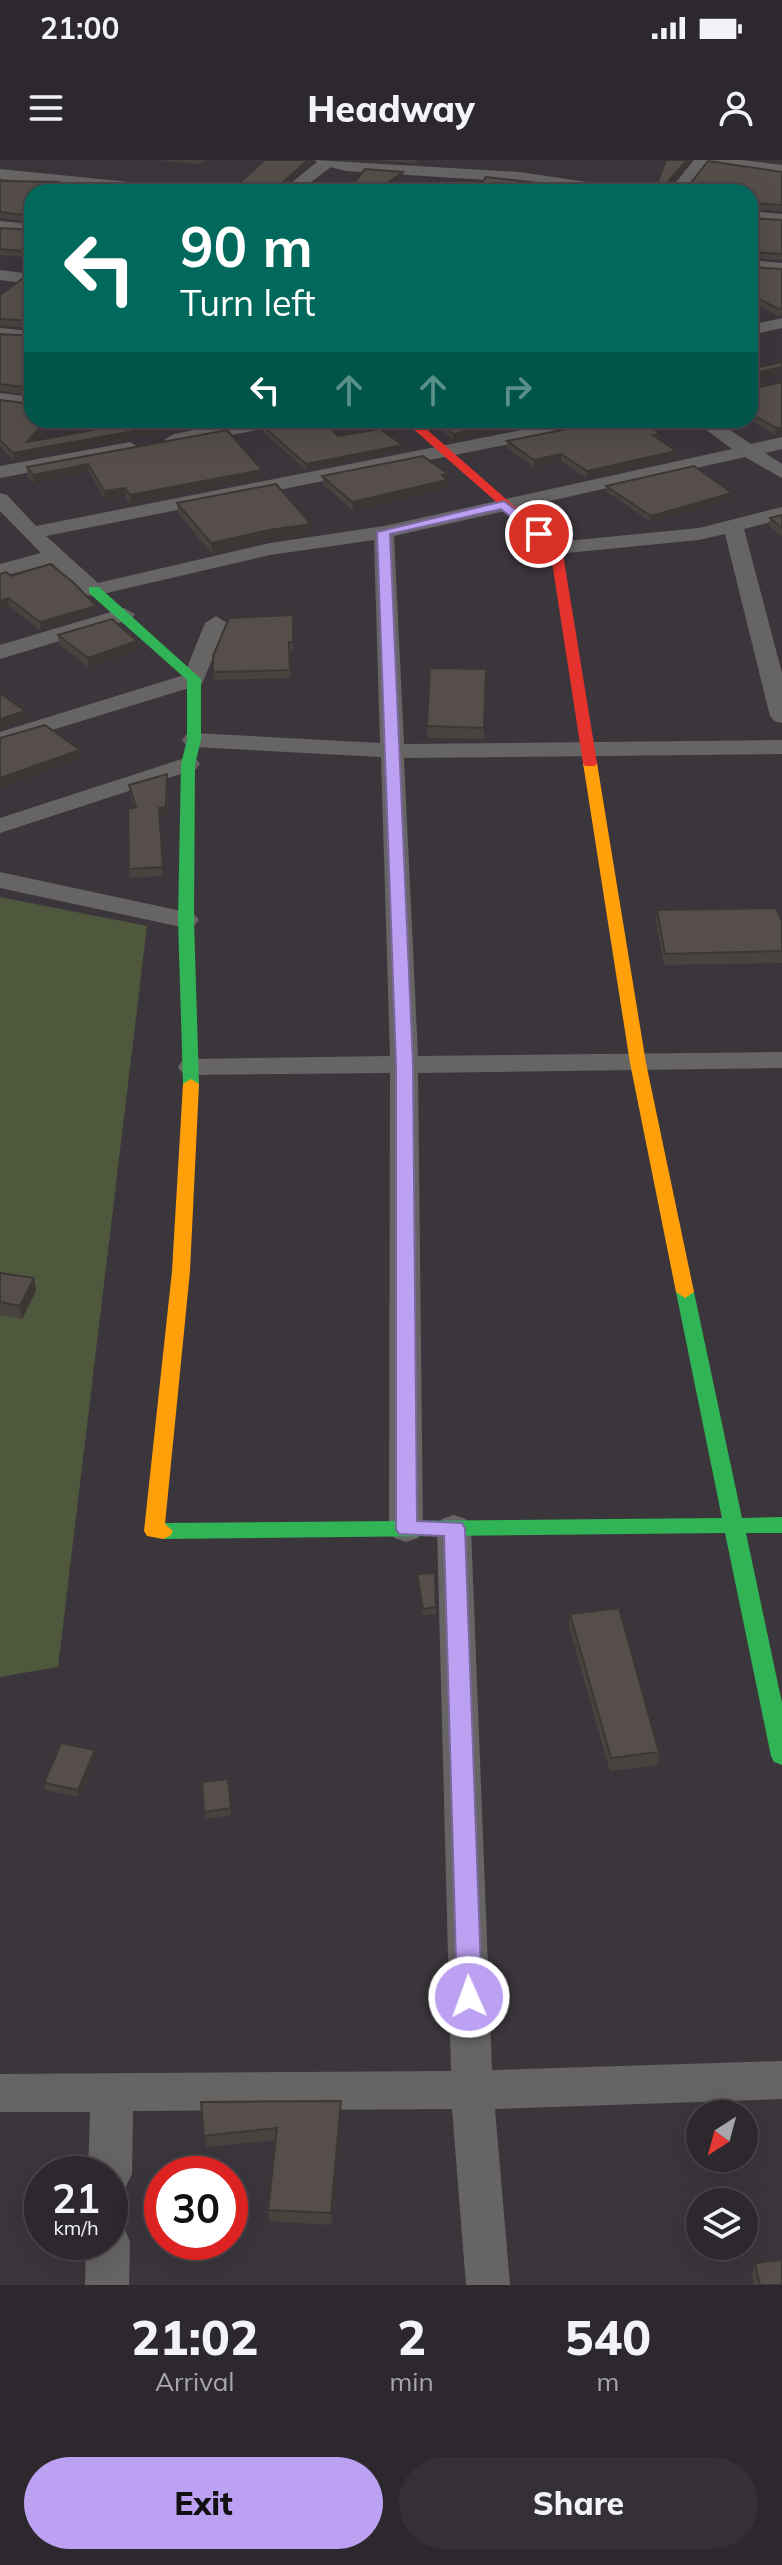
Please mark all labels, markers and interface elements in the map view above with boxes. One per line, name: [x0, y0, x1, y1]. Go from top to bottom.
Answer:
text: 21:00: [40, 9, 119, 47]
icon: menu: [24, 86, 68, 130]
text: Headway: [307, 86, 475, 131]
icon: person: [714, 86, 758, 130]
text: 90 m: [180, 211, 313, 281]
icon: left: [48, 216, 152, 320]
text: Turn left: [180, 280, 316, 325]
icon: left: [243, 368, 287, 412]
icon: ahead: [327, 368, 371, 412]
icon: ahead: [411, 368, 455, 412]
icon: right: [495, 368, 539, 412]
pin: [505, 500, 573, 568]
icon: arrive: [517, 512, 561, 556]
position arrow: [427, 1955, 511, 2039]
north arrow: [686, 2100, 758, 2172]
map controls: [686, 2100, 758, 2260]
speed limit sign: 30: [144, 2156, 248, 2260]
text: 21: [52, 2173, 100, 2223]
button: layers: [686, 2188, 758, 2260]
text: km/h: [53, 2215, 99, 2240]
text: 21:02: [131, 2307, 259, 2367]
text: 2: [397, 2307, 426, 2367]
text: 540: [565, 2307, 651, 2367]
text: Arrival: [155, 2365, 235, 2398]
text: min: [390, 2365, 434, 2398]
text: m: [596, 2365, 619, 2398]
button: Exit: [24, 2457, 383, 2549]
button: Share: [399, 2457, 758, 2549]

